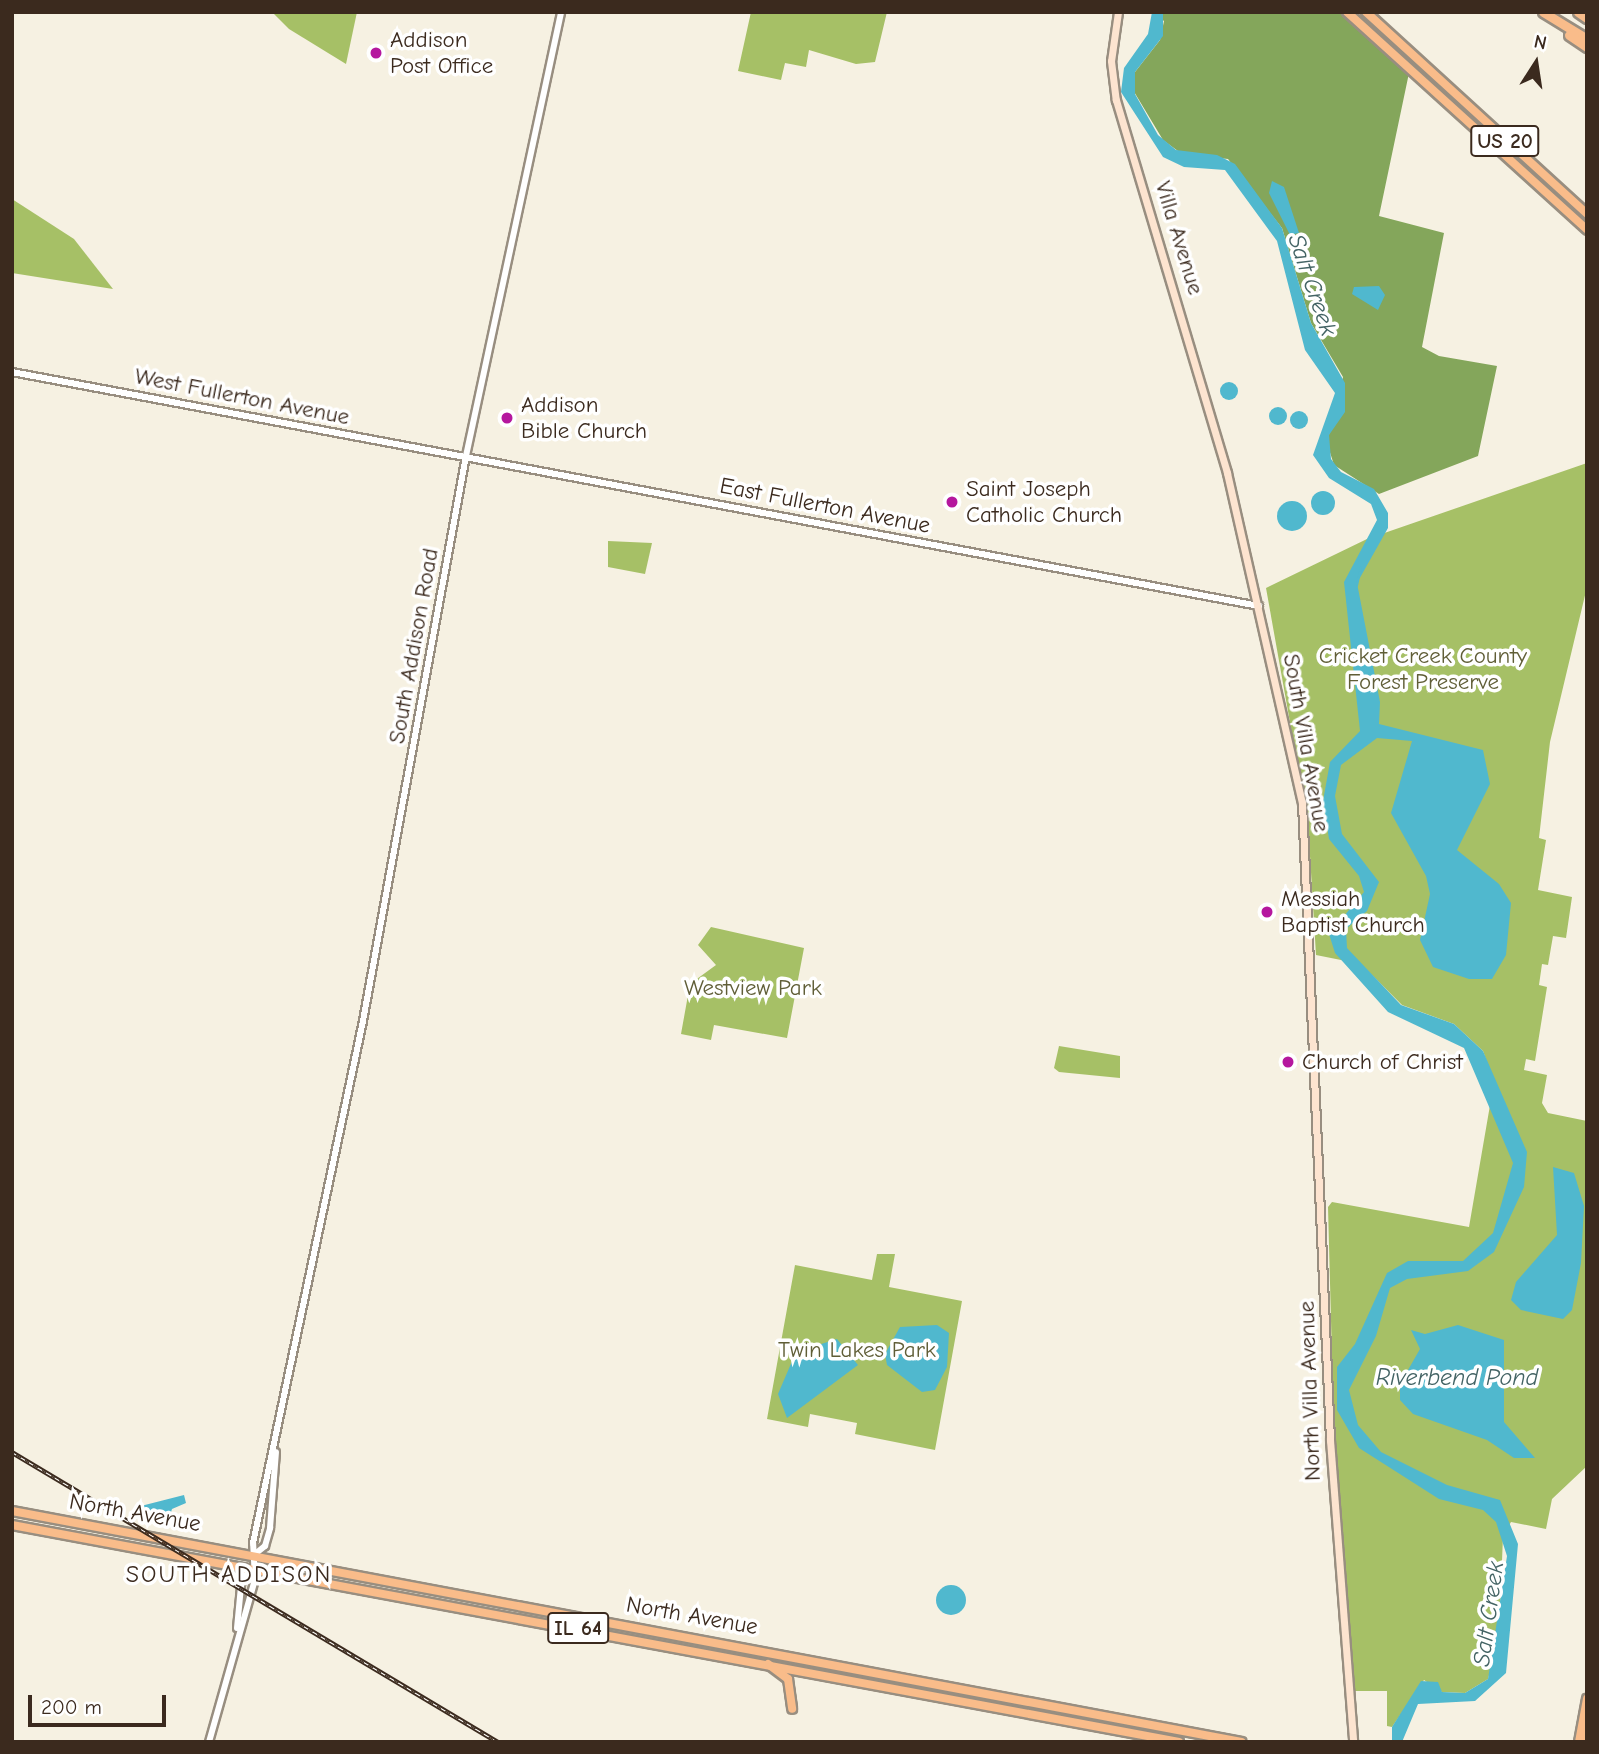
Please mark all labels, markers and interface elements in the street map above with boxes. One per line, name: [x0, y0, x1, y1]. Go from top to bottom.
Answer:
place label: Addison Post Office: [390, 26, 493, 80]
north arrow: [1501, 28, 1571, 98]
text: N: [1532, 30, 1549, 55]
marker: Addison Post Office: [368, 45, 384, 61]
road number: US 20: [1470, 124, 1540, 158]
street label: Villa Avenue: [1149, 178, 1209, 298]
water label: Salt Creek: [1281, 230, 1343, 340]
street label: West Fullerton Avenue: [132, 363, 352, 431]
place label: Addison Bible Church: [521, 391, 647, 445]
marker: Addison Bible Church: [499, 410, 515, 426]
street label: East Fullerton Avenue: [717, 472, 933, 540]
place label: Saint Joseph Catholic Church: [966, 475, 1122, 529]
marker: Saint Joseph Catholic Church: [944, 494, 960, 510]
street label: South Addison Road: [383, 546, 445, 746]
park label: Cricket Creek County Forest Preserve: [1319, 642, 1527, 696]
street label: South Villa Avenue: [1277, 652, 1335, 834]
place label: Messiah Baptist Church: [1281, 885, 1425, 939]
marker: Messiah Baptist Church: [1259, 904, 1275, 920]
park label: Westview Park: [684, 974, 822, 1002]
place label: Church of Christ: [1302, 1048, 1463, 1076]
marker: Church of Christ: [1280, 1054, 1296, 1070]
street label: North Villa Avenue: [1293, 1300, 1327, 1482]
park label: Twin Lakes Park: [778, 1336, 936, 1364]
water label: Riverbend Pond: [1376, 1364, 1538, 1392]
street label: North Avenue: [67, 1488, 203, 1538]
water label: Salt Creek: [1467, 1560, 1511, 1668]
district label: SOUTH ADDISON: [127, 1561, 331, 1589]
street label: North Avenue: [624, 1591, 760, 1641]
road number: IL 64: [546, 1610, 610, 1646]
scale bar: [32, 1680, 170, 1724]
text: 200 m: [41, 1695, 102, 1719]

